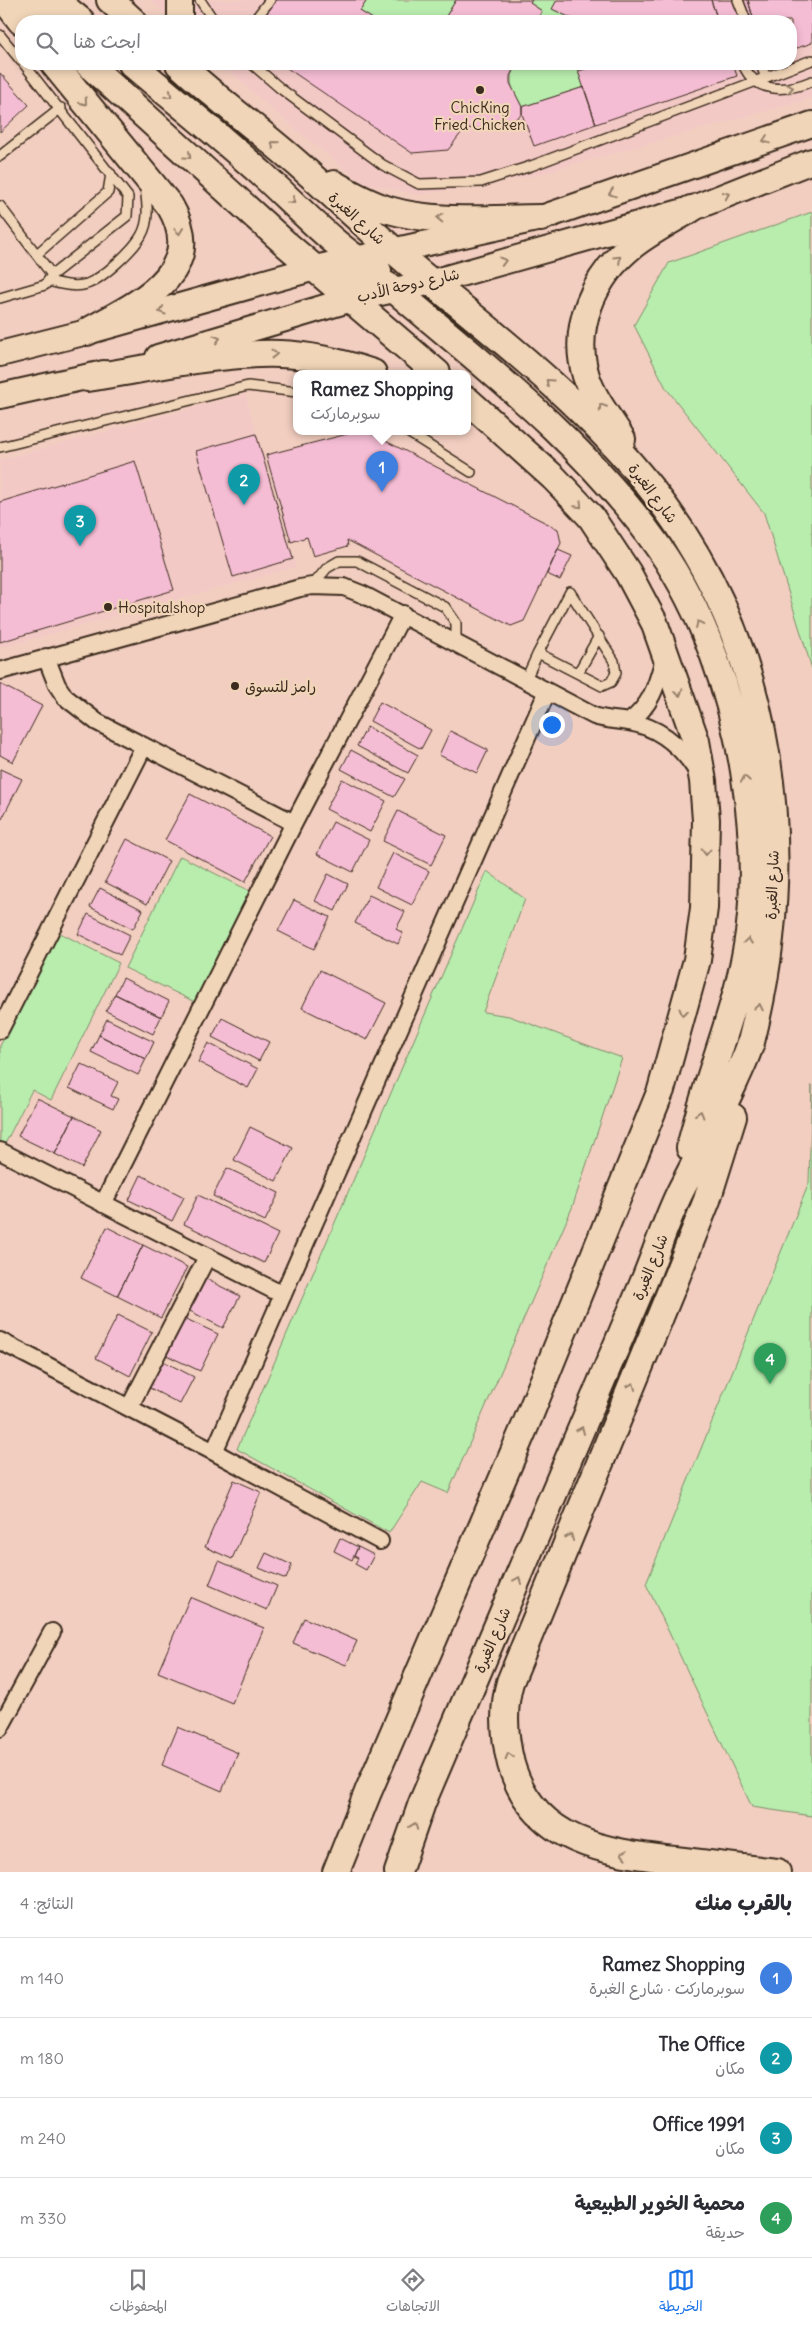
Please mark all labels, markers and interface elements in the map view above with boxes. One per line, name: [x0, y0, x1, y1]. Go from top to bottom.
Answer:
search box: [15, 15, 797, 70]
icon: search: [33, 29, 61, 57]
text: ابحث هنا: [73, 29, 141, 53]
marker: ChicKing Fried Chicken: [474, 84, 486, 96]
one-way arrow: [785, 84, 794, 94]
one-way arrow: [163, 90, 172, 98]
one-way arrow: [79, 96, 88, 105]
place label: ChicKing Fried Chicken: [434, 98, 526, 134]
one-way arrow: [762, 134, 771, 144]
one-way arrow: [271, 142, 280, 150]
one-way arrow: [183, 150, 192, 159]
one-way arrow: [609, 187, 617, 197]
street label: شارع الغبرة: [324, 188, 389, 249]
one-way arrow: [721, 191, 730, 202]
one-way arrow: [287, 195, 296, 204]
one-way arrow: [436, 212, 444, 223]
one-way arrow: [173, 228, 184, 236]
one-way arrow: [613, 256, 622, 265]
one-way arrow: [499, 257, 507, 267]
street label: شارع دوحة الأدب: [355, 264, 461, 307]
one-way arrow: [158, 306, 167, 316]
one-way arrow: [213, 335, 221, 345]
one-way arrow: [270, 349, 278, 359]
popup: [293, 370, 471, 435]
text: Ramez Shopping: [310, 377, 454, 401]
one-way arrow: [545, 379, 554, 388]
text: سوبرماركت: [310, 403, 381, 423]
one-way arrow: [599, 403, 608, 412]
pin: 1: [366, 451, 398, 492]
street label: شارع الغبرة: [624, 459, 682, 527]
pin: 2: [228, 464, 260, 505]
one-way arrow: [573, 499, 582, 508]
pin: 3: [64, 505, 96, 546]
place label: Hospitalshop: [118, 598, 205, 617]
marker: Hospitalshop: [102, 601, 114, 613]
one-way arrow: [695, 620, 706, 629]
place label: رامز للتسوق: [245, 677, 316, 697]
marker: رامز للتسوق: [229, 680, 241, 692]
one-way arrow: [674, 688, 684, 697]
your location: [539, 712, 565, 738]
one-way arrow: [741, 775, 751, 783]
one-way arrow: [701, 848, 711, 856]
street label: شارع الغبرة: [761, 850, 784, 920]
one-way arrow: [742, 936, 753, 944]
one-way arrow: [753, 1002, 763, 1011]
one-way arrow: [678, 1008, 689, 1017]
one-way arrow: [694, 1110, 704, 1119]
street label: شارع الغبرة: [628, 1231, 673, 1303]
pin: 4: [754, 1343, 786, 1384]
one-way arrow: [626, 1382, 637, 1391]
one-way arrow: [575, 1426, 586, 1435]
one-way arrow: [565, 1533, 575, 1541]
one-way arrow: [512, 1576, 522, 1584]
street label: شارع الغبرة: [470, 1604, 515, 1676]
one-way arrow: [505, 1752, 515, 1761]
one-way arrow: [408, 1822, 418, 1831]
one-way arrow: [620, 1849, 629, 1859]
text: بالقرب منك: [695, 1889, 792, 1916]
text: النتائج: 4: [20, 1893, 74, 1913]
text: Ramez Shopping: [602, 1952, 745, 1976]
text: 140 m: [20, 1968, 64, 1988]
text: 1: [773, 1968, 779, 1988]
text: سوبرماركت · شارع الغبرة: [589, 1978, 745, 1998]
text: The Office: [658, 2032, 745, 2056]
text: 180 m: [20, 2048, 64, 2068]
text: 2: [772, 2048, 780, 2068]
text: مكان: [715, 2058, 745, 2078]
text: Office 1991: [653, 2112, 745, 2136]
text: 240 m: [20, 2128, 66, 2148]
text: 3: [771, 2128, 781, 2148]
text: مكان: [715, 2138, 745, 2158]
text: محمية الخوير الطبيعية: [574, 2191, 745, 2215]
text: 330 m: [20, 2208, 67, 2228]
text: 4: [771, 2208, 781, 2228]
text: حديقة: [706, 2222, 745, 2242]
tab: المحفوظات: [109, 2266, 167, 2319]
tab: الاتجاهات: [386, 2266, 440, 2319]
tab: الخريطة: [659, 2266, 703, 2319]

